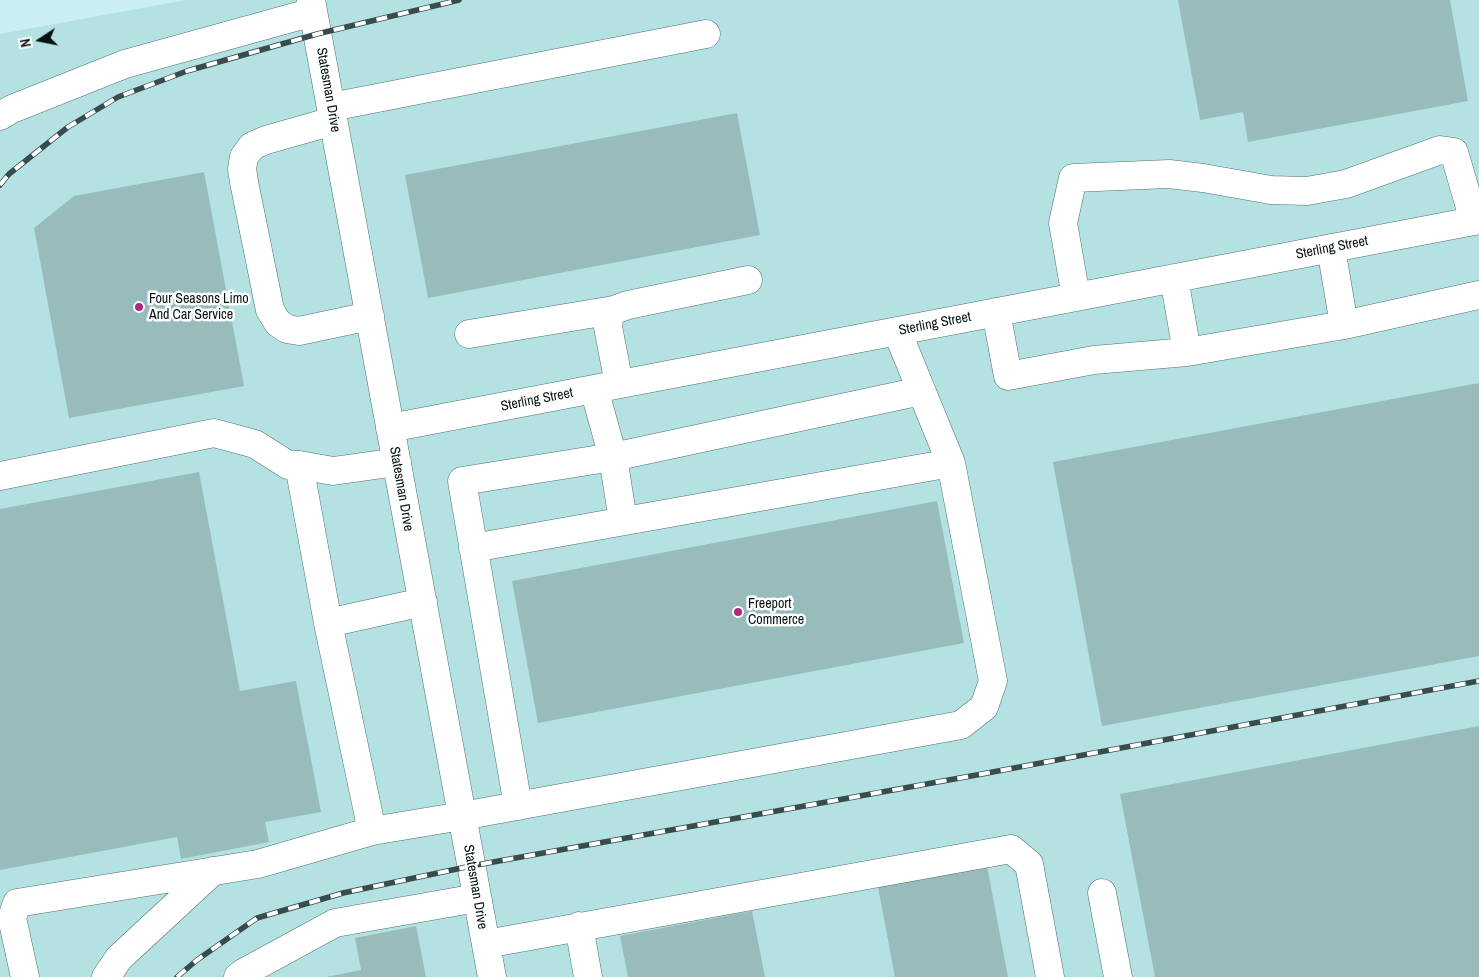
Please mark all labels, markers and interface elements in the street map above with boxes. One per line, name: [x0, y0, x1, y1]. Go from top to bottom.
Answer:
north arrow: [15, 15, 65, 65]
text: N: [16, 37, 35, 49]
street label: Statesman Drive: [312, 46, 344, 134]
street label: Sterling Street: [1294, 233, 1370, 263]
place label: Four Seasons Limo And Car Service: [149, 291, 249, 324]
marker: Four Seasons Limo And Car Service: [133, 301, 145, 313]
street label: Sterling Street: [897, 309, 973, 339]
street label: Sterling Street: [499, 385, 575, 415]
street label: Statesman Drive: [385, 445, 417, 533]
place label: Freeport Commerce: [748, 596, 804, 628]
marker: Freeport Commerce: [732, 606, 744, 618]
street label: Statesman Drive: [459, 843, 491, 931]

